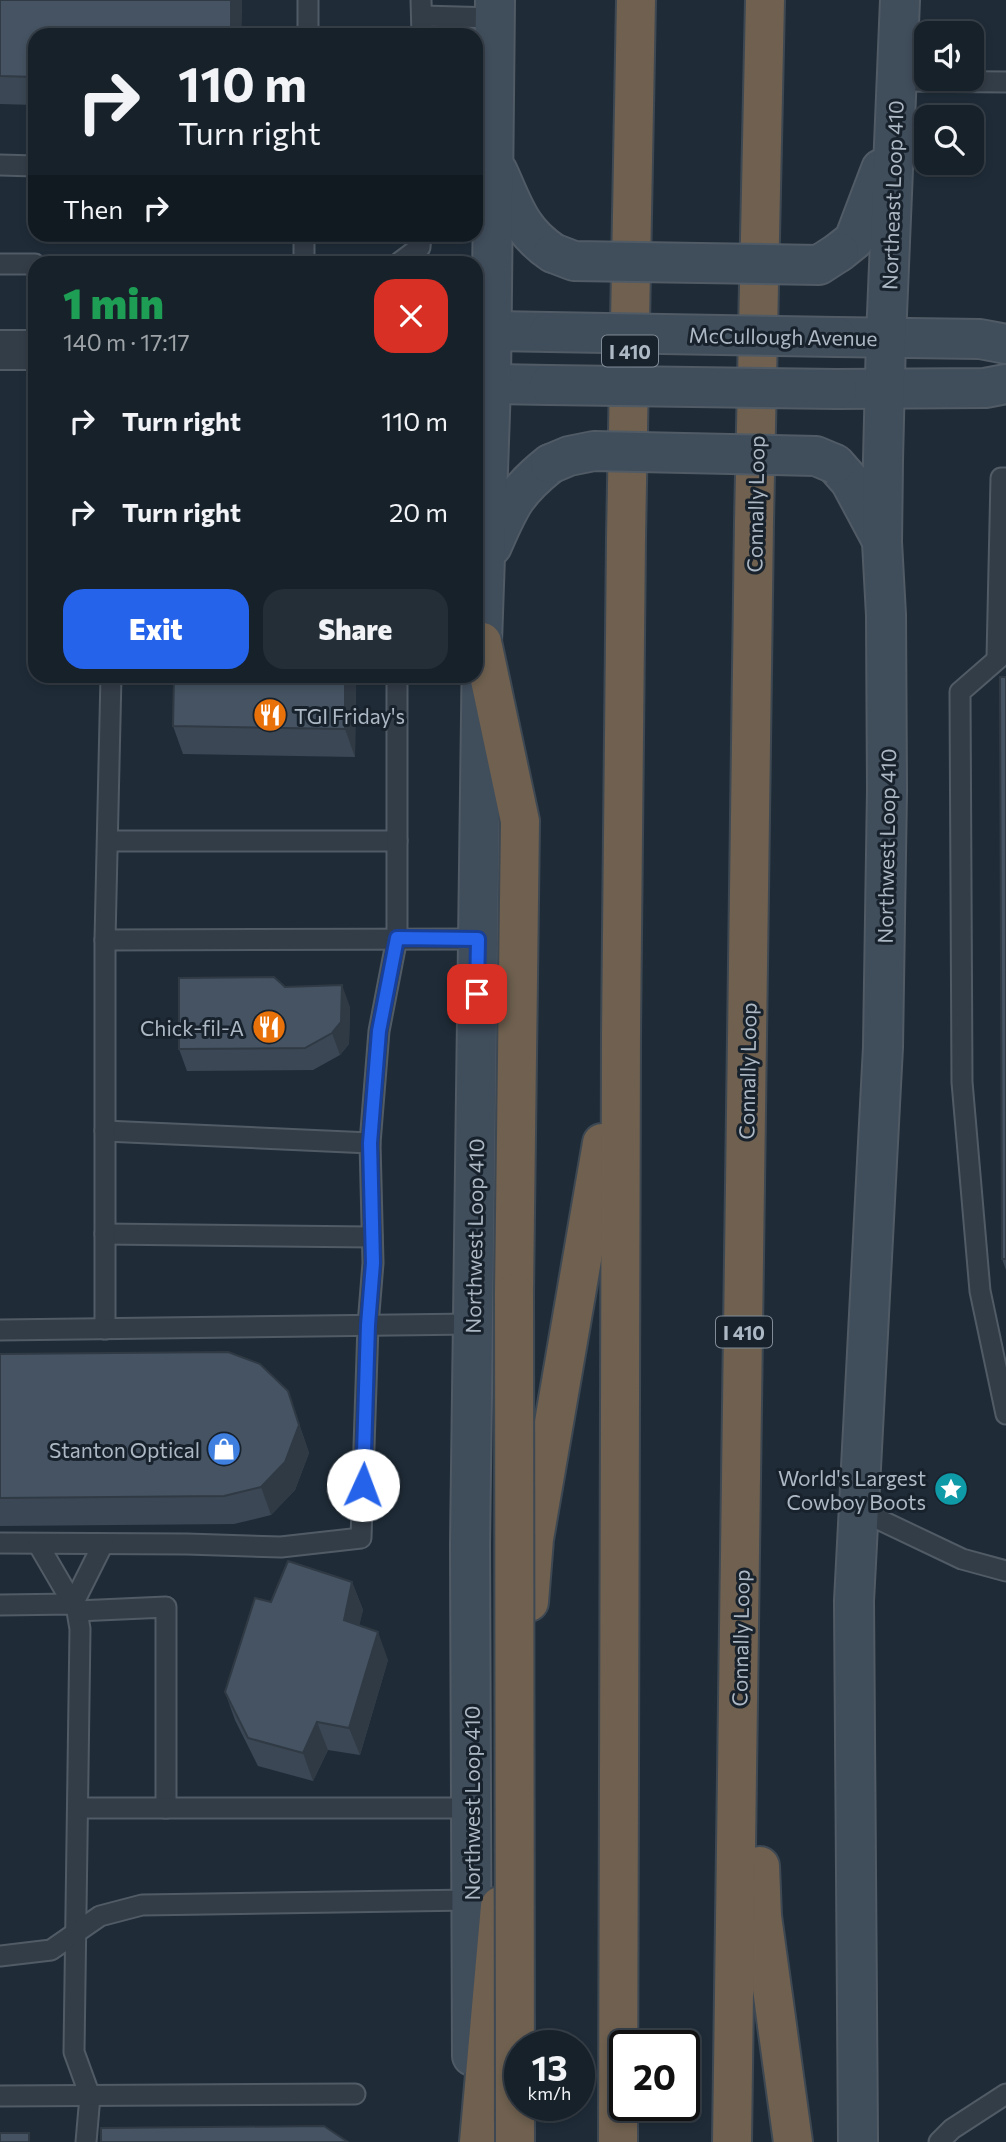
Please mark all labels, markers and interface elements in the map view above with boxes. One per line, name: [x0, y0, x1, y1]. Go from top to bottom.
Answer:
map controls: [914, 21, 984, 175]
button: sound: [914, 21, 984, 91]
text: 110 m: [178, 52, 307, 112]
icon: right: [63, 56, 154, 147]
street label: Northeast Loop 410: [876, 100, 908, 290]
button: search: [914, 105, 984, 175]
text: Turn right: [178, 112, 321, 152]
icon: right: [137, 189, 175, 227]
text: Then: [63, 193, 123, 224]
text: 1 min: [63, 276, 164, 328]
button: close: [374, 279, 448, 353]
street label: McCullough Avenue: [688, 322, 878, 350]
text: 140 m · 17:17: [63, 328, 190, 356]
road number: I 410: [602, 336, 658, 366]
icon: right: [63, 402, 101, 440]
text: Turn right: [122, 405, 241, 436]
text: 110 m: [381, 405, 448, 436]
street label: Connally Loop: [741, 435, 769, 573]
icon: right: [63, 493, 101, 531]
text: Turn right: [122, 496, 241, 527]
text: 20 m: [389, 496, 448, 527]
button: Exit: [63, 589, 249, 669]
button: Share: [263, 589, 448, 669]
restaurant icon: TGI Friday's: [251, 696, 289, 734]
place label: TGI Friday's: [294, 703, 405, 728]
street label: Northwest Loop 410: [872, 748, 900, 944]
pin: [447, 964, 507, 1024]
icon: arrive: [458, 975, 496, 1013]
street label: Connally Loop: [733, 1002, 761, 1140]
restaurant icon: Chick-fil-A: [250, 1008, 288, 1046]
place label: Chick-fil-A: [140, 1015, 244, 1040]
street label: Northwest Loop 410: [460, 1138, 488, 1334]
road number: I 410: [716, 1316, 772, 1348]
shop icon: Stanton Optical: [205, 1430, 243, 1468]
place label: Stanton Optical: [49, 1437, 200, 1462]
position arrow: [326, 1448, 400, 1522]
place label: World's Largest Cowboy Boots: [778, 1465, 926, 1514]
place icon: World's Largest Cowboy Boots: [932, 1470, 970, 1508]
street label: Connally Loop: [726, 1569, 754, 1707]
street label: Northwest Loop 410: [459, 1705, 484, 1901]
speed limit sign: 20: [609, 2030, 700, 2121]
text: 13: [531, 2045, 568, 2088]
text: km/h: [528, 2082, 571, 2104]

